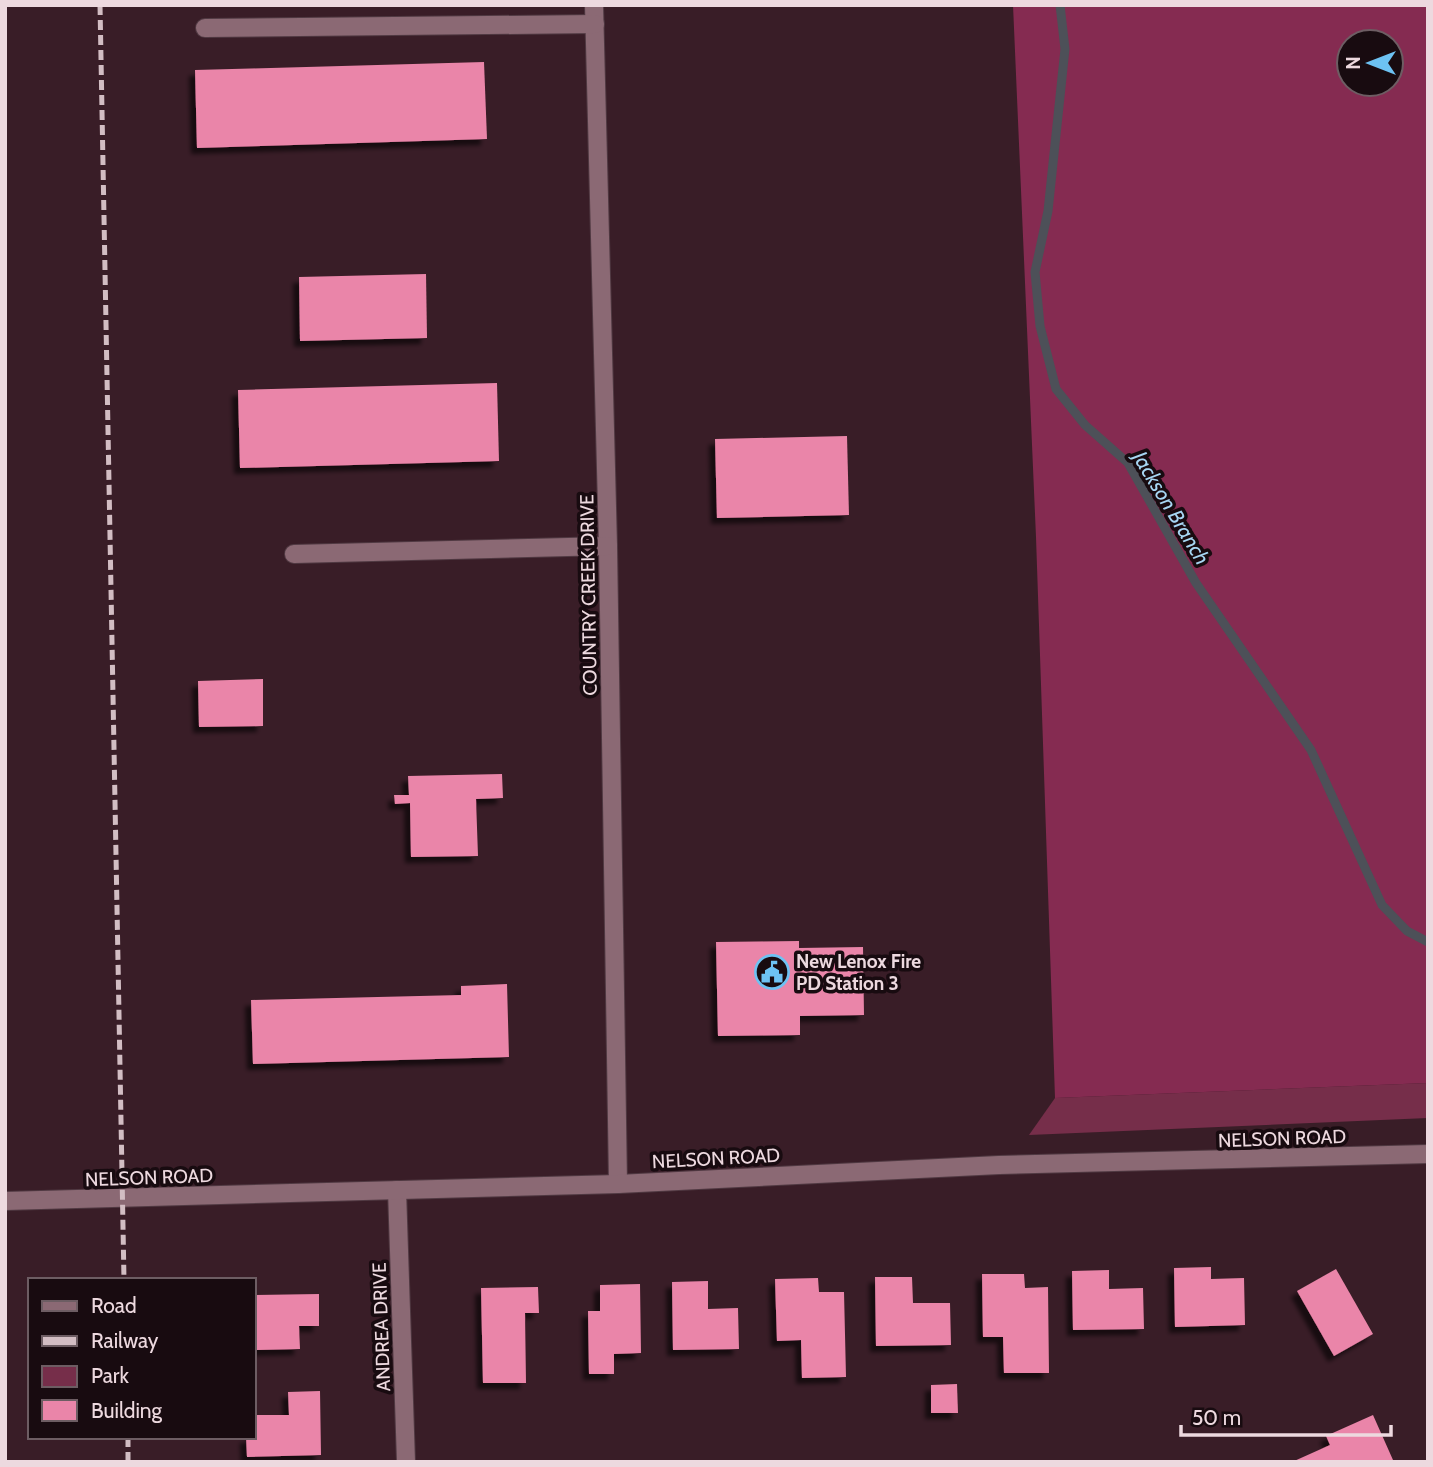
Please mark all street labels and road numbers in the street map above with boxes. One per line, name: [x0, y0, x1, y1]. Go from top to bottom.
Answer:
street label: COUNTRY CREEK DRIVE: [575, 494, 602, 696]
street label: NELSON ROAD: [1218, 1125, 1347, 1152]
street label: NELSON ROAD: [651, 1144, 781, 1173]
street label: NELSON ROAD: [85, 1164, 214, 1191]
street label: ANDREA DRIVE: [368, 1262, 395, 1392]

